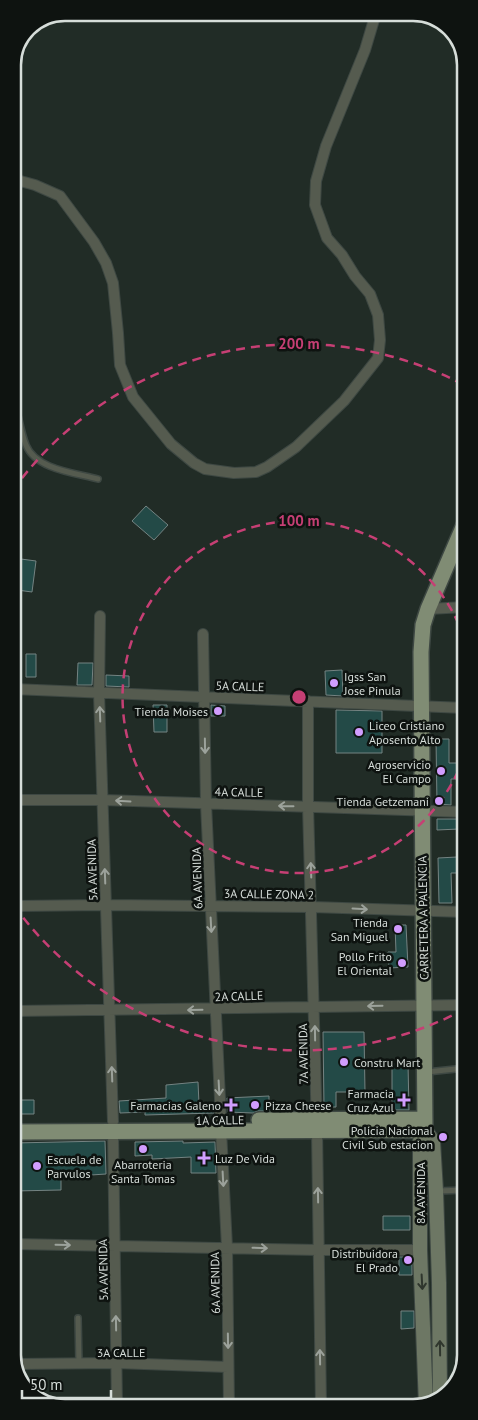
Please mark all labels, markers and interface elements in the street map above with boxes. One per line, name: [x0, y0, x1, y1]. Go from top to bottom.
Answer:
text: 200 m: [278, 334, 320, 353]
text: 100 m: [278, 511, 320, 530]
place label: Igss San Jose Pinula: [343, 669, 401, 698]
marker: Igss San Jose Pinula: [328, 677, 340, 689]
street label: 5A CALLE: [215, 678, 265, 694]
centre of rings: [290, 688, 308, 706]
place label: Tienda Moises: [135, 704, 208, 719]
marker: Tienda Moises: [212, 705, 224, 717]
one-way arrow: [95, 706, 105, 722]
place label: Liceo Cristiano Aposento Alto: [369, 718, 444, 747]
marker: Liceo Cristiano Aposento Alto: [353, 726, 365, 738]
one-way arrow: [200, 737, 209, 753]
place label: Agroservicio El Campo: [368, 757, 431, 786]
marker: Agroservicio El Campo: [435, 765, 447, 777]
street label: 4A CALLE: [215, 784, 263, 800]
place label: Tienda Getzemani: [337, 794, 429, 809]
marker: Tienda Getzemani: [433, 795, 445, 807]
one-way arrow: [115, 796, 131, 805]
one-way arrow: [278, 801, 294, 811]
street label: 5A AVENIDA: [83, 839, 101, 901]
street label: 6A AVENIDA: [188, 847, 206, 909]
street label: CARRETERA A PALENCIA: [414, 856, 432, 980]
one-way arrow: [306, 862, 315, 878]
one-way arrow: [100, 868, 110, 884]
street label: 3A CALLE ZONA 2: [224, 886, 314, 902]
one-way arrow: [352, 904, 368, 913]
place label: Tienda San Miguel: [331, 915, 388, 944]
one-way arrow: [207, 917, 216, 933]
marker: Tienda San Miguel: [392, 923, 404, 935]
place label: Pollo Frito El Oriental: [337, 949, 392, 978]
marker: Pollo Frito El Oriental: [396, 957, 408, 969]
street label: 2A CALLE: [214, 988, 264, 1004]
one-way arrow: [368, 1001, 384, 1011]
one-way arrow: [188, 1005, 204, 1015]
street label: 7A AVENIDA: [295, 1023, 311, 1085]
one-way arrow: [310, 1025, 320, 1041]
place label: Constru Mart: [354, 1055, 420, 1070]
marker: Constru Mart: [338, 1056, 350, 1068]
one-way arrow: [107, 1066, 116, 1082]
one-way arrow: [215, 1080, 224, 1096]
place label: Farmacia Cruz Azul: [347, 1086, 394, 1115]
marker: Farmacia Cruz Azul: [398, 1094, 410, 1106]
place label: Farmacias Galeno: [130, 1098, 221, 1113]
place label: Pizza Cheese: [265, 1098, 331, 1113]
marker: Farmacias Galeno: [225, 1099, 237, 1111]
marker: Pizza Cheese: [249, 1099, 261, 1111]
street label: 1A CALLE: [196, 1112, 244, 1128]
place label: Policia Nacional Civil Sub estacion: [342, 1123, 433, 1152]
marker: Policia Nacional Civil Sub estacion: [437, 1131, 449, 1143]
marker: Abarroteria Santa Tomas: [137, 1143, 149, 1155]
marker: Luz De Vida: [197, 1151, 211, 1165]
place label: Luz De Vida: [215, 1151, 275, 1166]
place label: Escuela de Parvulos: [47, 1152, 102, 1181]
place label: Abarroteria Santa Tomas: [111, 1157, 175, 1186]
marker: Escuela de Parvulos: [31, 1160, 43, 1172]
street label: 8A AVENIDA: [413, 1162, 428, 1224]
one-way arrow: [219, 1171, 228, 1187]
one-way arrow: [313, 1187, 323, 1204]
street label: 5A AVENIDA: [95, 1239, 111, 1301]
one-way arrow: [54, 1240, 71, 1250]
one-way arrow: [252, 1243, 268, 1253]
place label: Distribuidora El Prado: [331, 1246, 398, 1275]
street label: 6A AVENIDA: [207, 1252, 223, 1314]
marker: Distribuidora El Prado: [402, 1254, 414, 1266]
one-way arrow: [418, 1274, 427, 1290]
one-way arrow: [111, 1316, 121, 1332]
one-way arrow: [223, 1333, 233, 1349]
one-way arrow: [435, 1340, 445, 1356]
street label: 3A CALLE: [97, 1345, 145, 1360]
one-way arrow: [315, 1350, 325, 1366]
scale bar: [22, 1368, 111, 1400]
text: 50 m: [30, 1375, 63, 1394]

